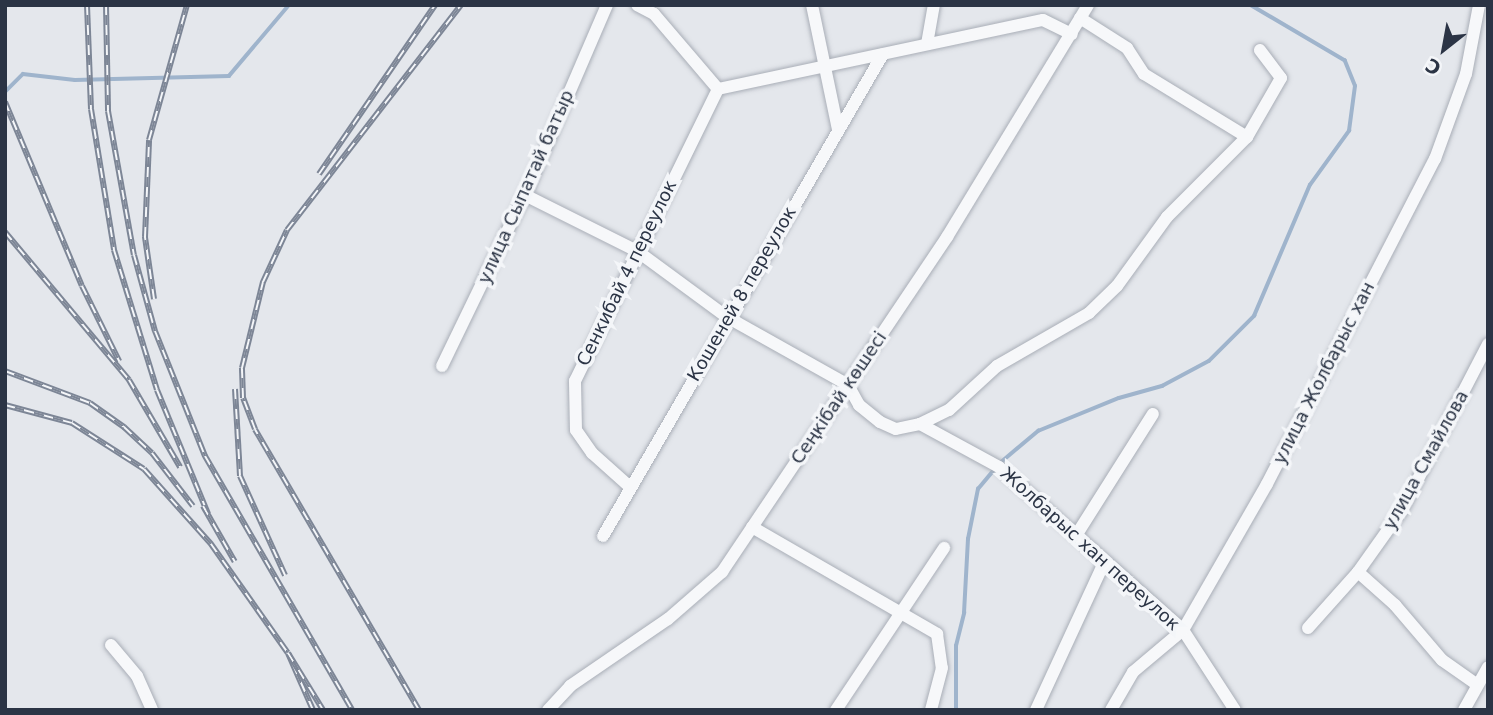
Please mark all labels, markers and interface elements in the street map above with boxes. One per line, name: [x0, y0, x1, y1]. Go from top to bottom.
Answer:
north arrow: [1409, 14, 1479, 84]
text: С: [1422, 54, 1445, 80]
street label: улица Сыпатай батыр: [474, 87, 578, 287]
street label: Сенкибай 4 переулок: [573, 177, 681, 369]
street label: Кошеней 8 переулок: [683, 203, 801, 385]
street label: улица Жолбарыс хан: [1269, 278, 1379, 468]
street label: Сеңкібай көшесі: [787, 328, 891, 468]
street label: улица Смайлова: [1379, 387, 1473, 533]
street label: Жолбарыс хан переулок: [996, 463, 1184, 635]

